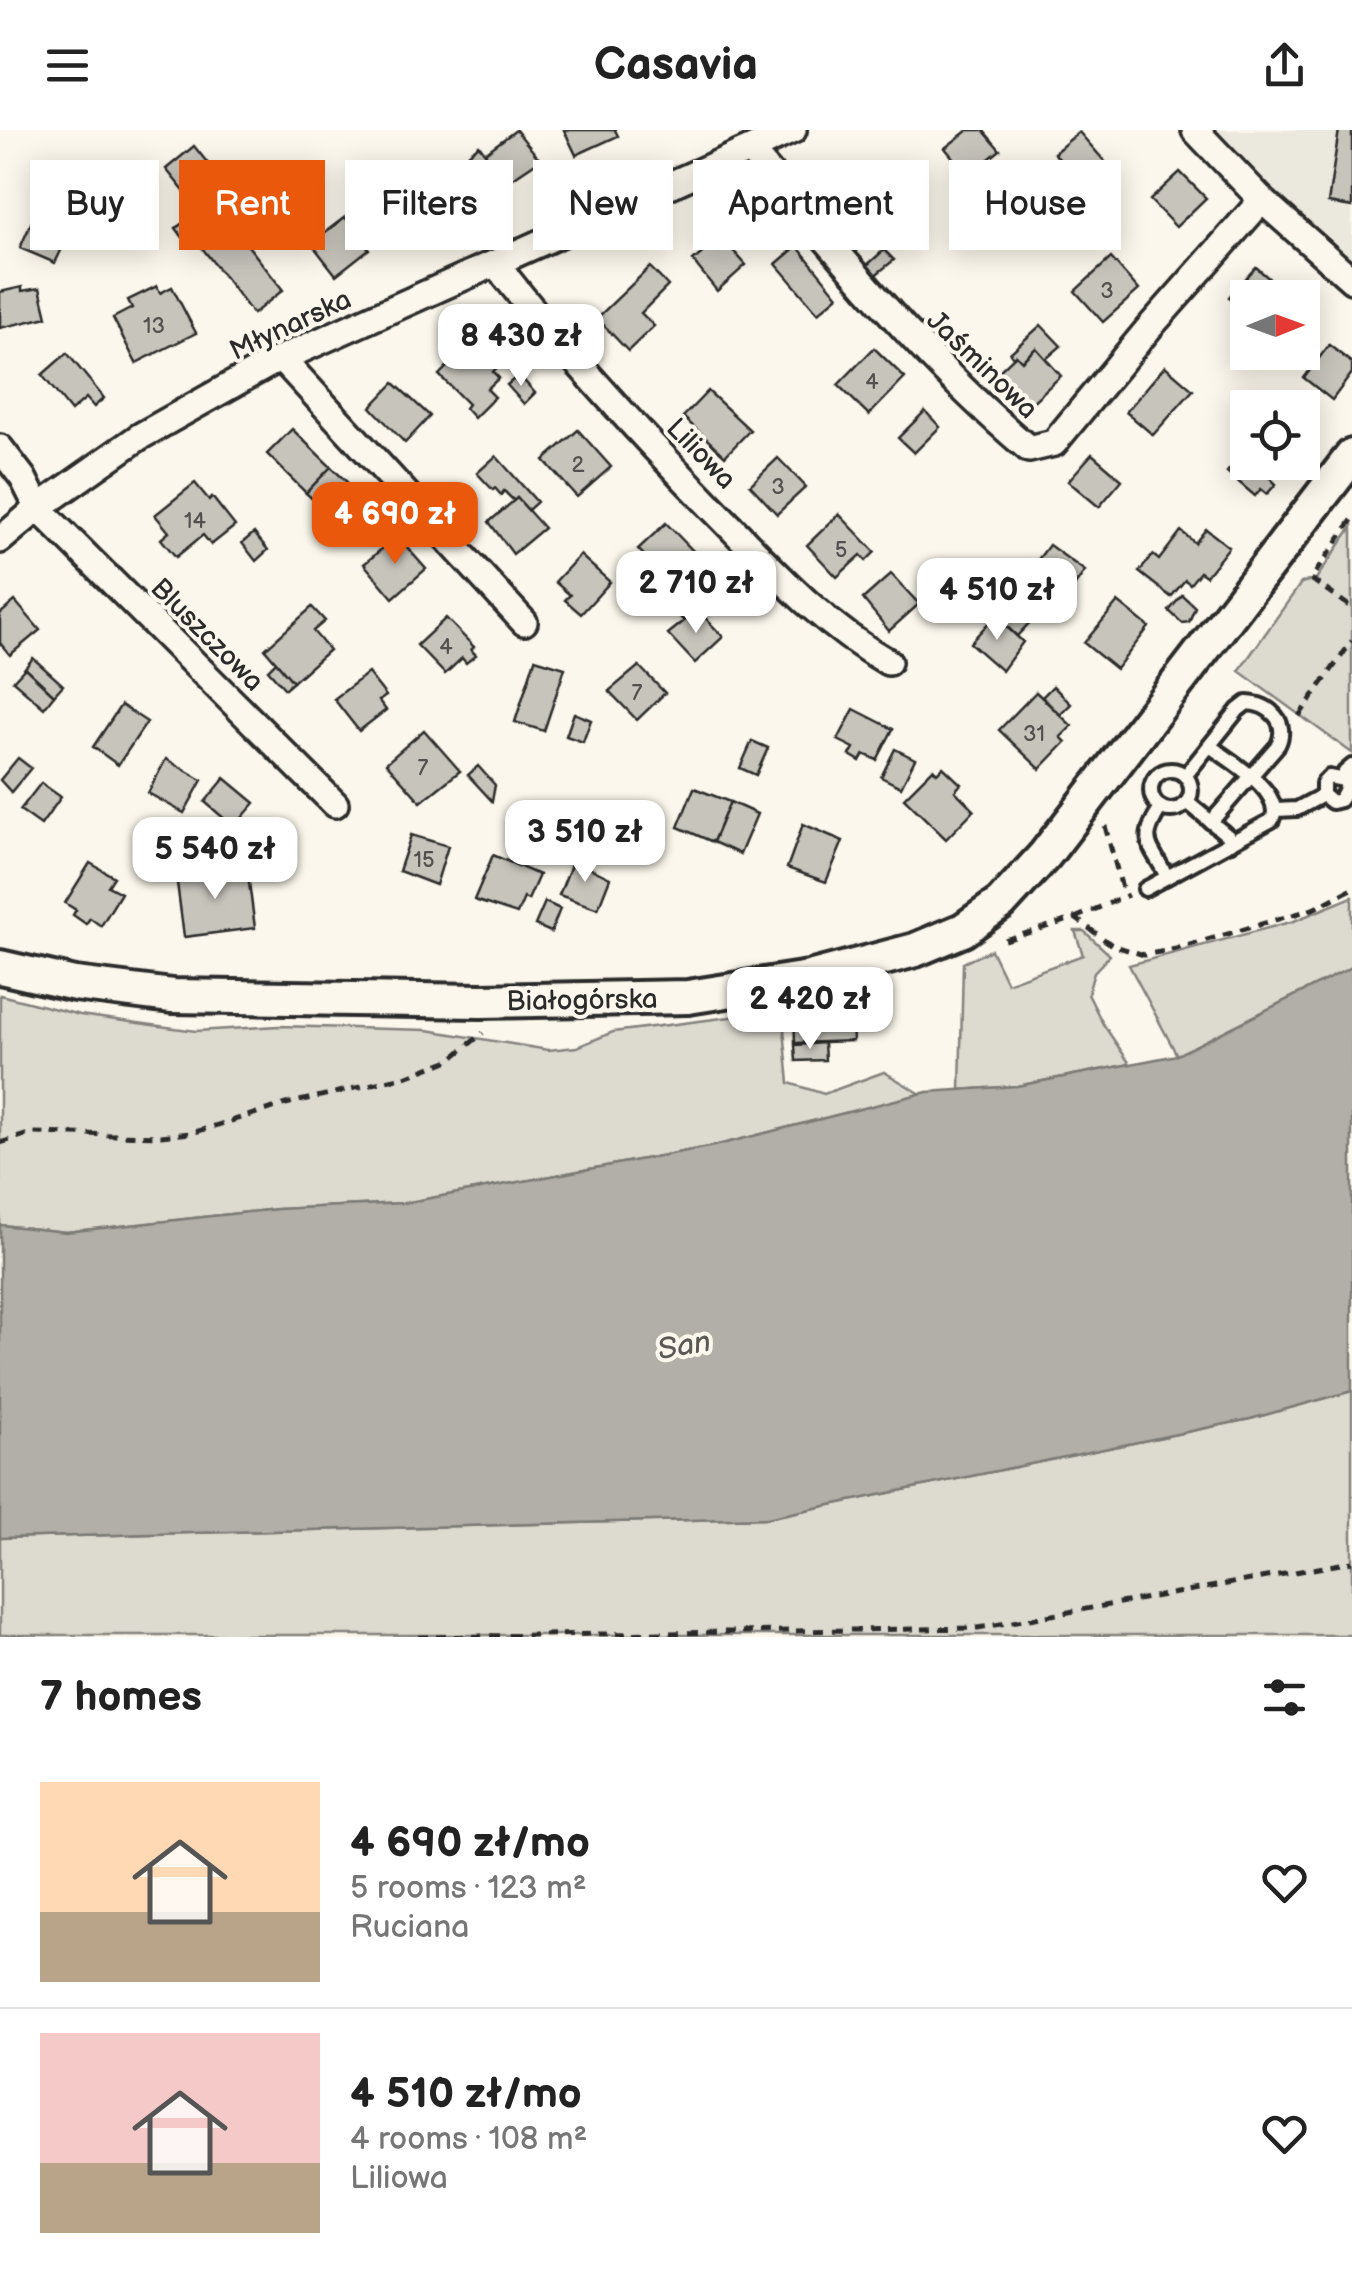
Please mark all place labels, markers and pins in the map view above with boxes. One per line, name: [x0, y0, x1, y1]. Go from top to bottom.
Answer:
pin: 8 430 zł: [418, 304, 624, 389]
pin: 4 690 zł: [292, 482, 498, 567]
pin: 2 710 zł: [593, 551, 799, 636]
pin: 4 510 zł: [894, 558, 1100, 643]
pin: 3 510 zł: [482, 800, 688, 885]
pin: 5 540 zł: [112, 817, 318, 902]
pin: 2 420 zł: [707, 967, 913, 1052]

